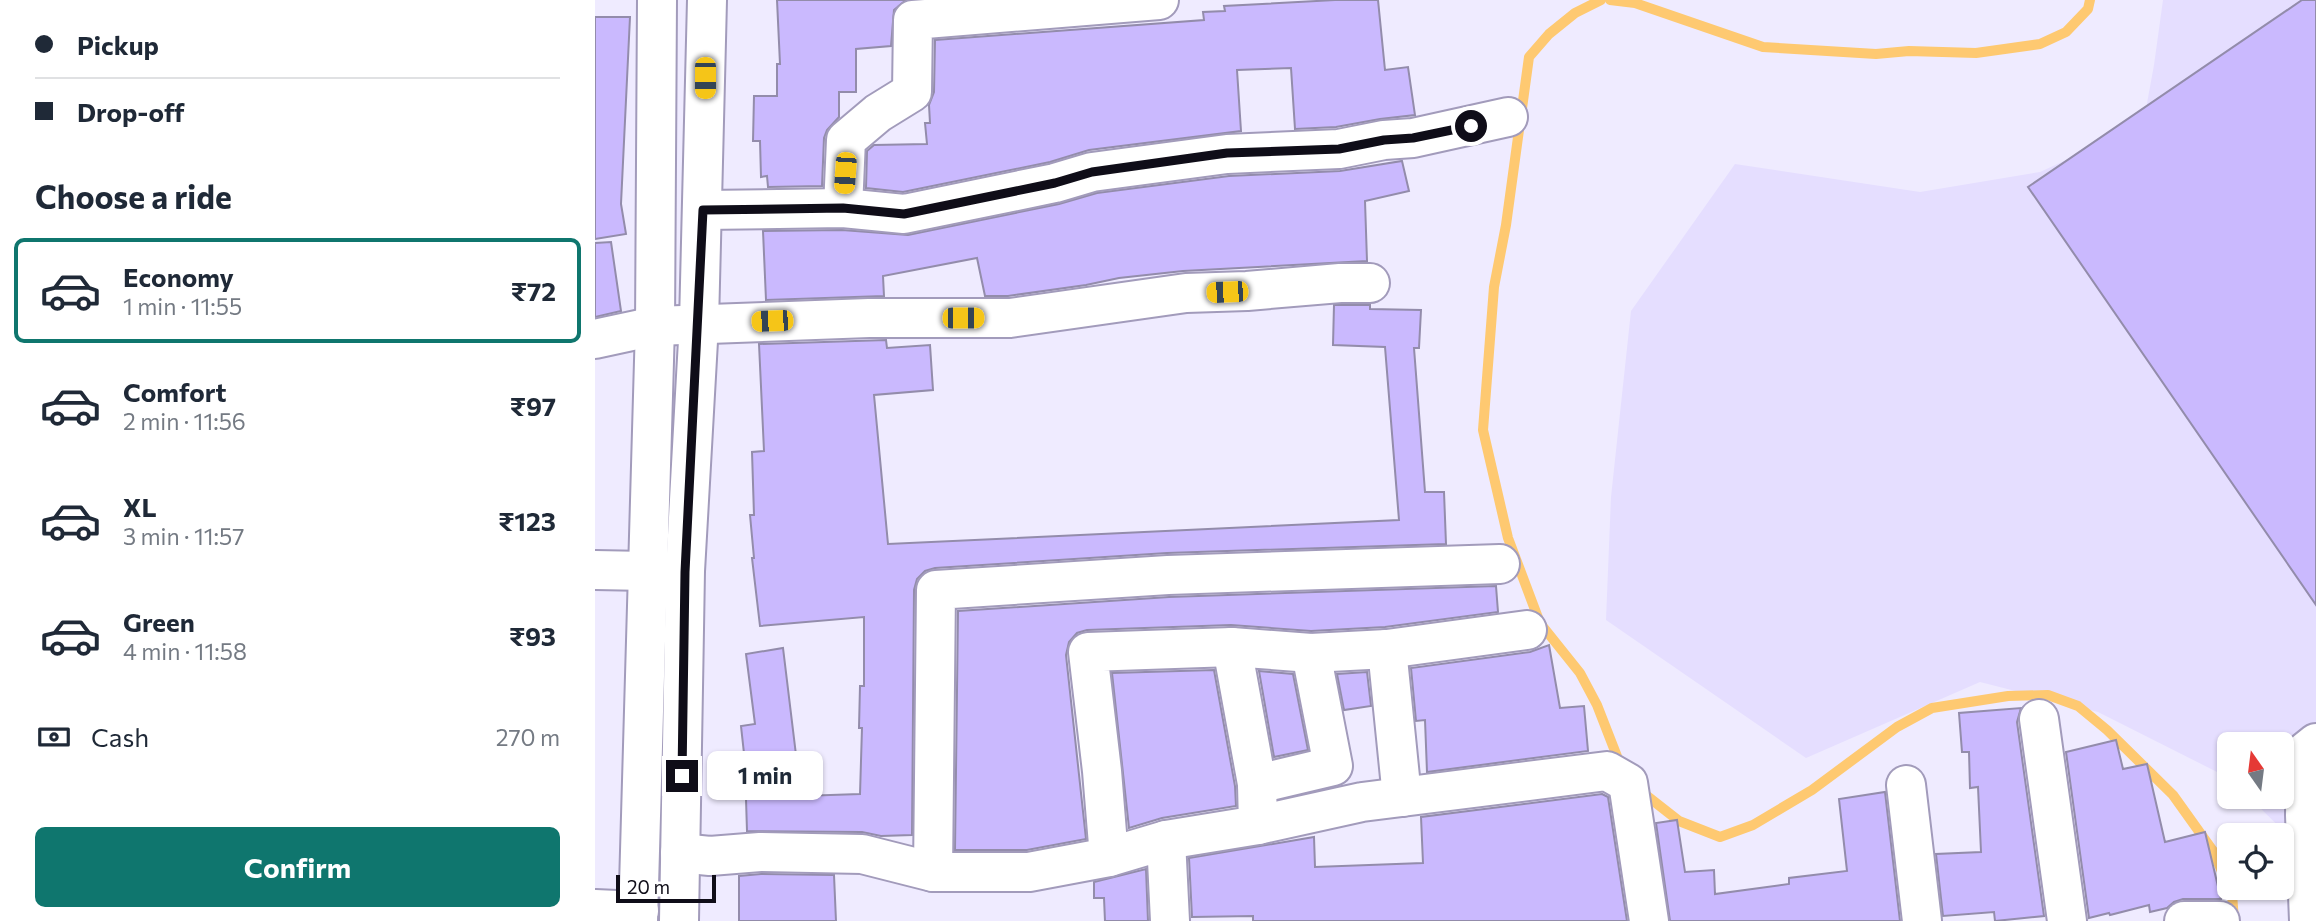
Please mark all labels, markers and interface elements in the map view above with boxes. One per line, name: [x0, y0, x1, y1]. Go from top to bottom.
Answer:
text: Pickup: [77, 29, 159, 60]
car: [695, 57, 716, 99]
text: Drop-off: [77, 96, 184, 127]
route start: [1455, 110, 1487, 142]
car: [834, 151, 857, 195]
text: Choose a ride: [35, 176, 232, 216]
icon: car: [39, 259, 102, 322]
text: Economy: [123, 261, 234, 292]
text: ₹72: [511, 275, 556, 306]
car: [1206, 281, 1249, 303]
text: 1 min · 11:55: [123, 292, 242, 320]
car: [943, 308, 985, 329]
car: [751, 310, 794, 332]
icon: car: [39, 374, 102, 437]
text: Comfort: [123, 376, 226, 407]
text: ₹97: [510, 390, 556, 421]
text: 2 min · 11:56: [123, 407, 246, 435]
icon: car: [39, 489, 102, 552]
text: XL: [123, 491, 157, 522]
text: ₹123: [498, 505, 556, 536]
text: 3 min · 11:57: [123, 522, 244, 550]
icon: car: [39, 604, 102, 667]
text: Green: [123, 606, 195, 637]
text: ₹93: [509, 620, 556, 651]
text: 4 min · 11:58: [123, 637, 247, 665]
icon: cash: [35, 718, 73, 756]
text: Cash: [91, 721, 149, 752]
text: 270 m: [496, 723, 560, 751]
north arrow: [2217, 732, 2294, 808]
map controls: [2217, 732, 2294, 900]
callout: 1 min: [707, 752, 822, 800]
route end: [666, 760, 698, 792]
text: 1 min: [738, 761, 792, 789]
button: locate: [2217, 823, 2294, 900]
button: Confirm: [35, 827, 560, 907]
scale bar: [616, 872, 716, 904]
text: 20 m: [627, 875, 670, 898]

